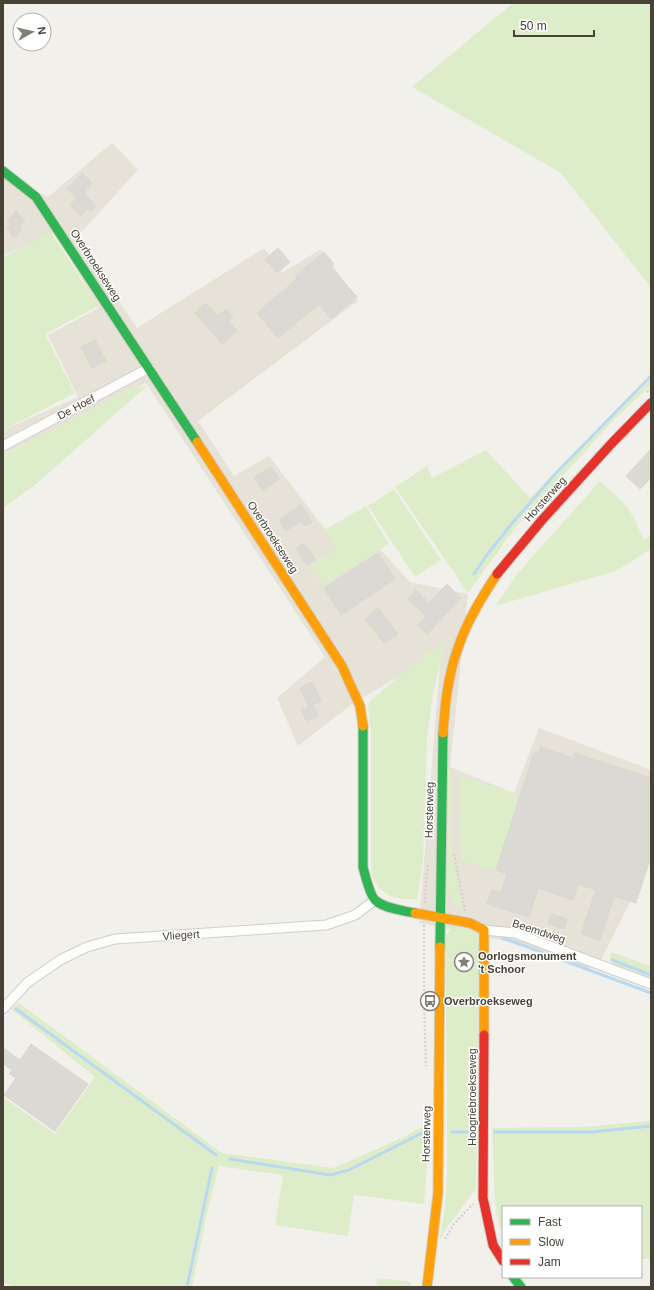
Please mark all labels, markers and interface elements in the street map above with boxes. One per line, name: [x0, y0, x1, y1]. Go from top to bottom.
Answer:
north arrow: [12, 12, 52, 52]
scale bar: [514, 12, 594, 38]
text: 50 m: [520, 19, 547, 33]
text: N: [35, 26, 48, 35]
street label: Overbroekseweg: [68, 227, 124, 303]
street label: De Hoef: [55, 392, 97, 422]
street label: Horsterweg: [522, 474, 568, 524]
street label: Overbroekseweg: [245, 499, 301, 575]
street label: Horsterweg: [423, 782, 435, 838]
street label: Beemdweg: [511, 917, 567, 945]
street label: Vliegert: [162, 928, 200, 942]
place label: Oorlogsmonument 't Schoor: [478, 950, 577, 975]
place icon: Oorlogsmonument 't Schoor: [453, 951, 475, 973]
bus stop icon: Overbroekseweg: [419, 990, 441, 1012]
place label: Overbroekseweg: [444, 995, 533, 1007]
street label: Hoogriebroekseweg: [466, 1048, 478, 1146]
street label: Horsterweg: [420, 1106, 432, 1162]
legend: [502, 1206, 642, 1278]
text: Fast: [538, 1215, 562, 1229]
text: Slow: [538, 1235, 564, 1249]
text: Jam: [538, 1255, 561, 1269]

